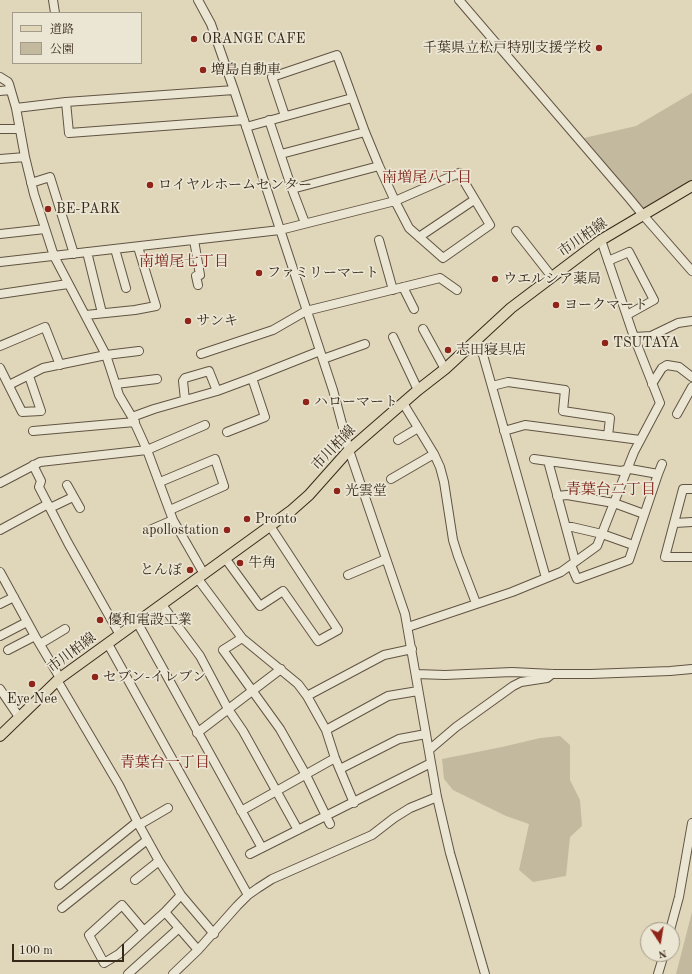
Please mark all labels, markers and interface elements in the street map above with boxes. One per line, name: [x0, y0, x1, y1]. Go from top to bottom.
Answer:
legend: [12, 12, 142, 64]
text: 道路: [50, 24, 74, 36]
place label: ORANGE CAFE: [202, 31, 305, 47]
marker: ORANGE CAFE: [189, 34, 199, 44]
place label: 千葉県立松戸特別支援学校: [423, 40, 591, 56]
marker: 千葉県立松戸特別支援学校: [594, 43, 604, 53]
text: 公園: [50, 44, 74, 56]
place label: 増島自動車: [211, 62, 281, 78]
marker: 増島自動車: [198, 65, 208, 75]
district label: 南増尾八丁目: [382, 169, 472, 187]
place label: ロイヤルホームセンター: [158, 177, 312, 193]
marker: ロイヤルホームセンター: [145, 180, 155, 190]
place label: BE-PARK: [56, 201, 120, 217]
marker: BE-PARK: [43, 204, 53, 214]
street label: 市川柏線: [555, 215, 611, 261]
district label: 南増尾七丁目: [139, 253, 229, 271]
place label: ファミリーマート: [267, 265, 379, 281]
marker: ファミリーマート: [254, 268, 264, 278]
place label: ウエルシア薬局: [503, 271, 601, 287]
marker: ウエルシア薬局: [490, 274, 500, 284]
place label: ヨークマート: [564, 297, 648, 313]
marker: ヨークマート: [551, 300, 561, 310]
place label: サンキ: [196, 313, 238, 329]
marker: サンキ: [183, 316, 193, 326]
place label: TSUTAYA: [613, 335, 679, 351]
marker: TSUTAYA: [600, 338, 610, 348]
place label: 志田寝具店: [456, 342, 526, 358]
marker: 志田寝具店: [443, 345, 453, 355]
place label: ハローマート: [314, 394, 398, 410]
marker: ハローマート: [301, 397, 311, 407]
street label: 市川柏線: [309, 422, 359, 474]
district label: 青葉台二丁目: [566, 481, 656, 499]
place label: 光雲堂: [345, 483, 387, 499]
marker: 光雲堂: [332, 486, 342, 496]
place label: Pronto: [255, 511, 297, 527]
marker: Pronto: [242, 514, 252, 524]
place label: apollostation: [142, 522, 219, 538]
marker: apollostation: [222, 525, 232, 535]
place label: 牛角: [248, 555, 276, 571]
marker: 牛角: [235, 558, 245, 568]
place label: とんぼ: [140, 562, 182, 578]
marker: とんぼ: [185, 565, 195, 575]
place label: 優和電設工業: [108, 612, 192, 628]
marker: 優和電設工業: [95, 615, 105, 625]
street label: 市川柏線: [45, 629, 99, 677]
place label: セブン-イレブン: [103, 669, 206, 685]
marker: セブン-イレブン: [90, 672, 100, 682]
marker: Eye Nee: [27, 679, 37, 689]
place label: Eye Nee: [7, 691, 57, 707]
district label: 青葉台一丁目: [120, 754, 210, 772]
north arrow: [640, 922, 680, 962]
scale bar: [14, 936, 126, 962]
text: 100 m: [19, 945, 53, 957]
text: N: [657, 947, 668, 960]

